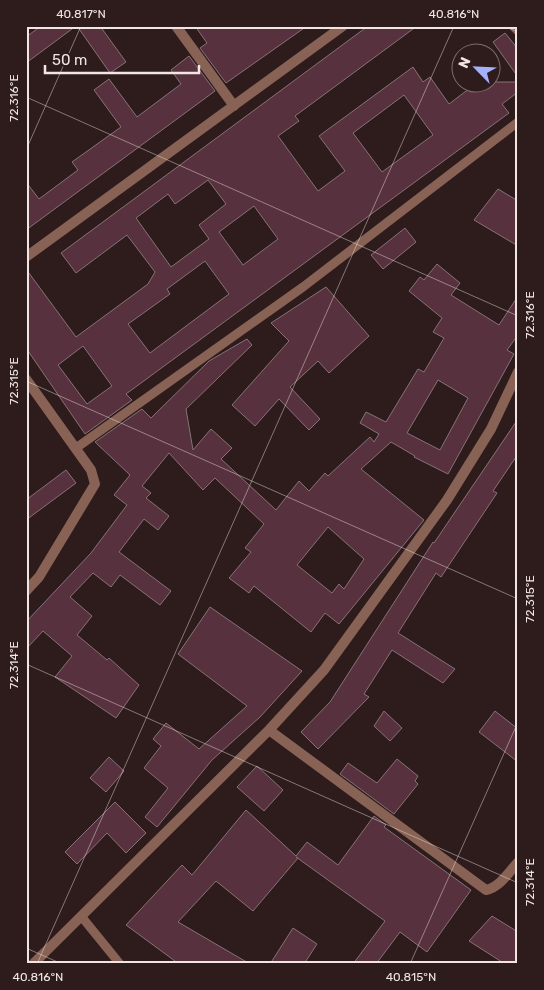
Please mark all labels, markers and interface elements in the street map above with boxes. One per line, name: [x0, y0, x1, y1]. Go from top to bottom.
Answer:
text: 40.817°N: [56, 7, 106, 21]
text: 40.816°N: [429, 7, 479, 21]
scale bar: [45, 42, 199, 74]
north arrow: [452, 42, 502, 92]
text: 50 m: [52, 51, 87, 69]
text: N: [455, 55, 474, 71]
text: 72.316°E: [7, 74, 21, 122]
text: 72.316°E: [523, 291, 537, 339]
text: 72.315°E: [7, 357, 21, 405]
text: 72.315°E: [523, 575, 537, 623]
text: 72.314°E: [7, 641, 21, 689]
text: 72.314°E: [523, 858, 537, 906]
text: 40.816°N: [13, 970, 63, 984]
text: 40.815°N: [386, 970, 436, 984]

